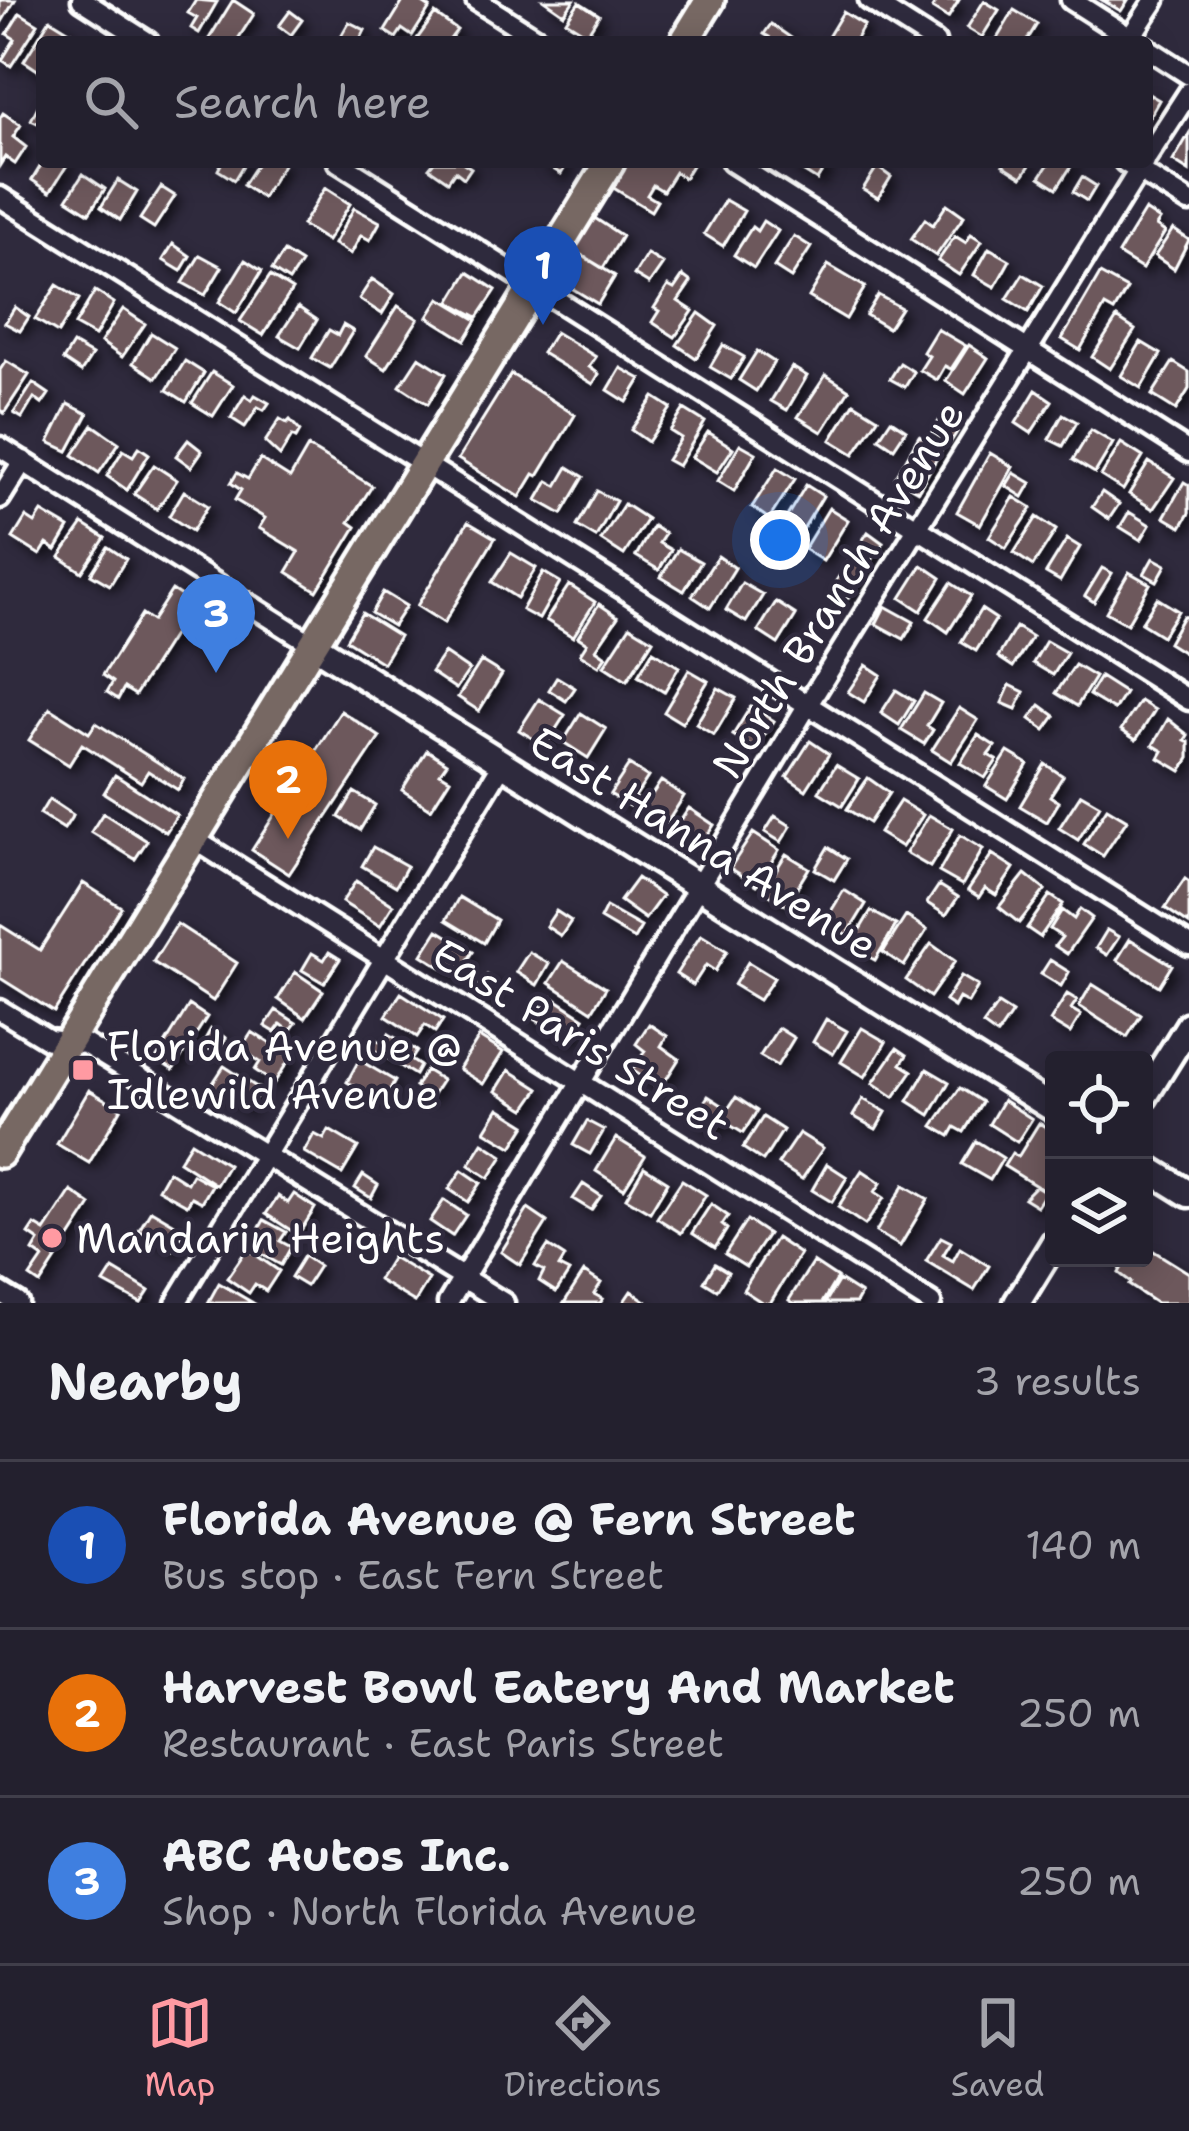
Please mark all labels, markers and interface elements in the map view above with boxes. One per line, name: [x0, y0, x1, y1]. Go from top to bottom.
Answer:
search box: [36, 36, 1153, 168]
icon: search: [78, 69, 144, 135]
text: Search here: [174, 72, 431, 132]
pin: 1: [504, 226, 582, 325]
street label: North Branch Avenue: [699, 389, 977, 789]
your location: [750, 510, 810, 570]
pin: 3: [177, 574, 255, 673]
street label: East Hanna Avenue: [519, 713, 889, 973]
pin: 2: [249, 740, 327, 839]
street label: East Paris Street: [422, 925, 740, 1153]
place label: Florida Avenue @ Idlewild Avenue: [107, 1018, 462, 1122]
map controls: [1045, 1051, 1153, 1267]
button: locate: [1045, 1051, 1153, 1159]
marker: Florida Avenue @ Idlewild Avenue: [70, 1057, 96, 1083]
button: layers: [1045, 1159, 1153, 1267]
place label: Mandarin Heights: [76, 1210, 445, 1266]
marker: Mandarin Heights: [39, 1225, 65, 1251]
text: Nearby: [48, 1347, 243, 1415]
text: 3 results: [974, 1355, 1141, 1407]
text: Florida Avenue @ Fern Street: [162, 1489, 855, 1549]
text: 1: [78, 1519, 96, 1571]
text: 140 m: [1025, 1519, 1141, 1571]
text: Bus stop · East Fern Street: [162, 1549, 664, 1601]
text: Harvest Bowl Eatery And Market: [162, 1657, 955, 1717]
text: 2: [73, 1687, 101, 1739]
text: 250 m: [1017, 1687, 1141, 1739]
text: Restaurant · East Paris Street: [162, 1717, 724, 1769]
text: ABC Autos Inc.: [162, 1825, 511, 1885]
text: 3: [73, 1855, 101, 1907]
text: 250 m: [1017, 1855, 1141, 1907]
text: Shop · North Florida Avenue: [162, 1885, 697, 1937]
tab: Map: [145, 1990, 215, 2107]
tab: Directions: [504, 1990, 662, 2107]
tab: Saved: [951, 1990, 1044, 2107]

